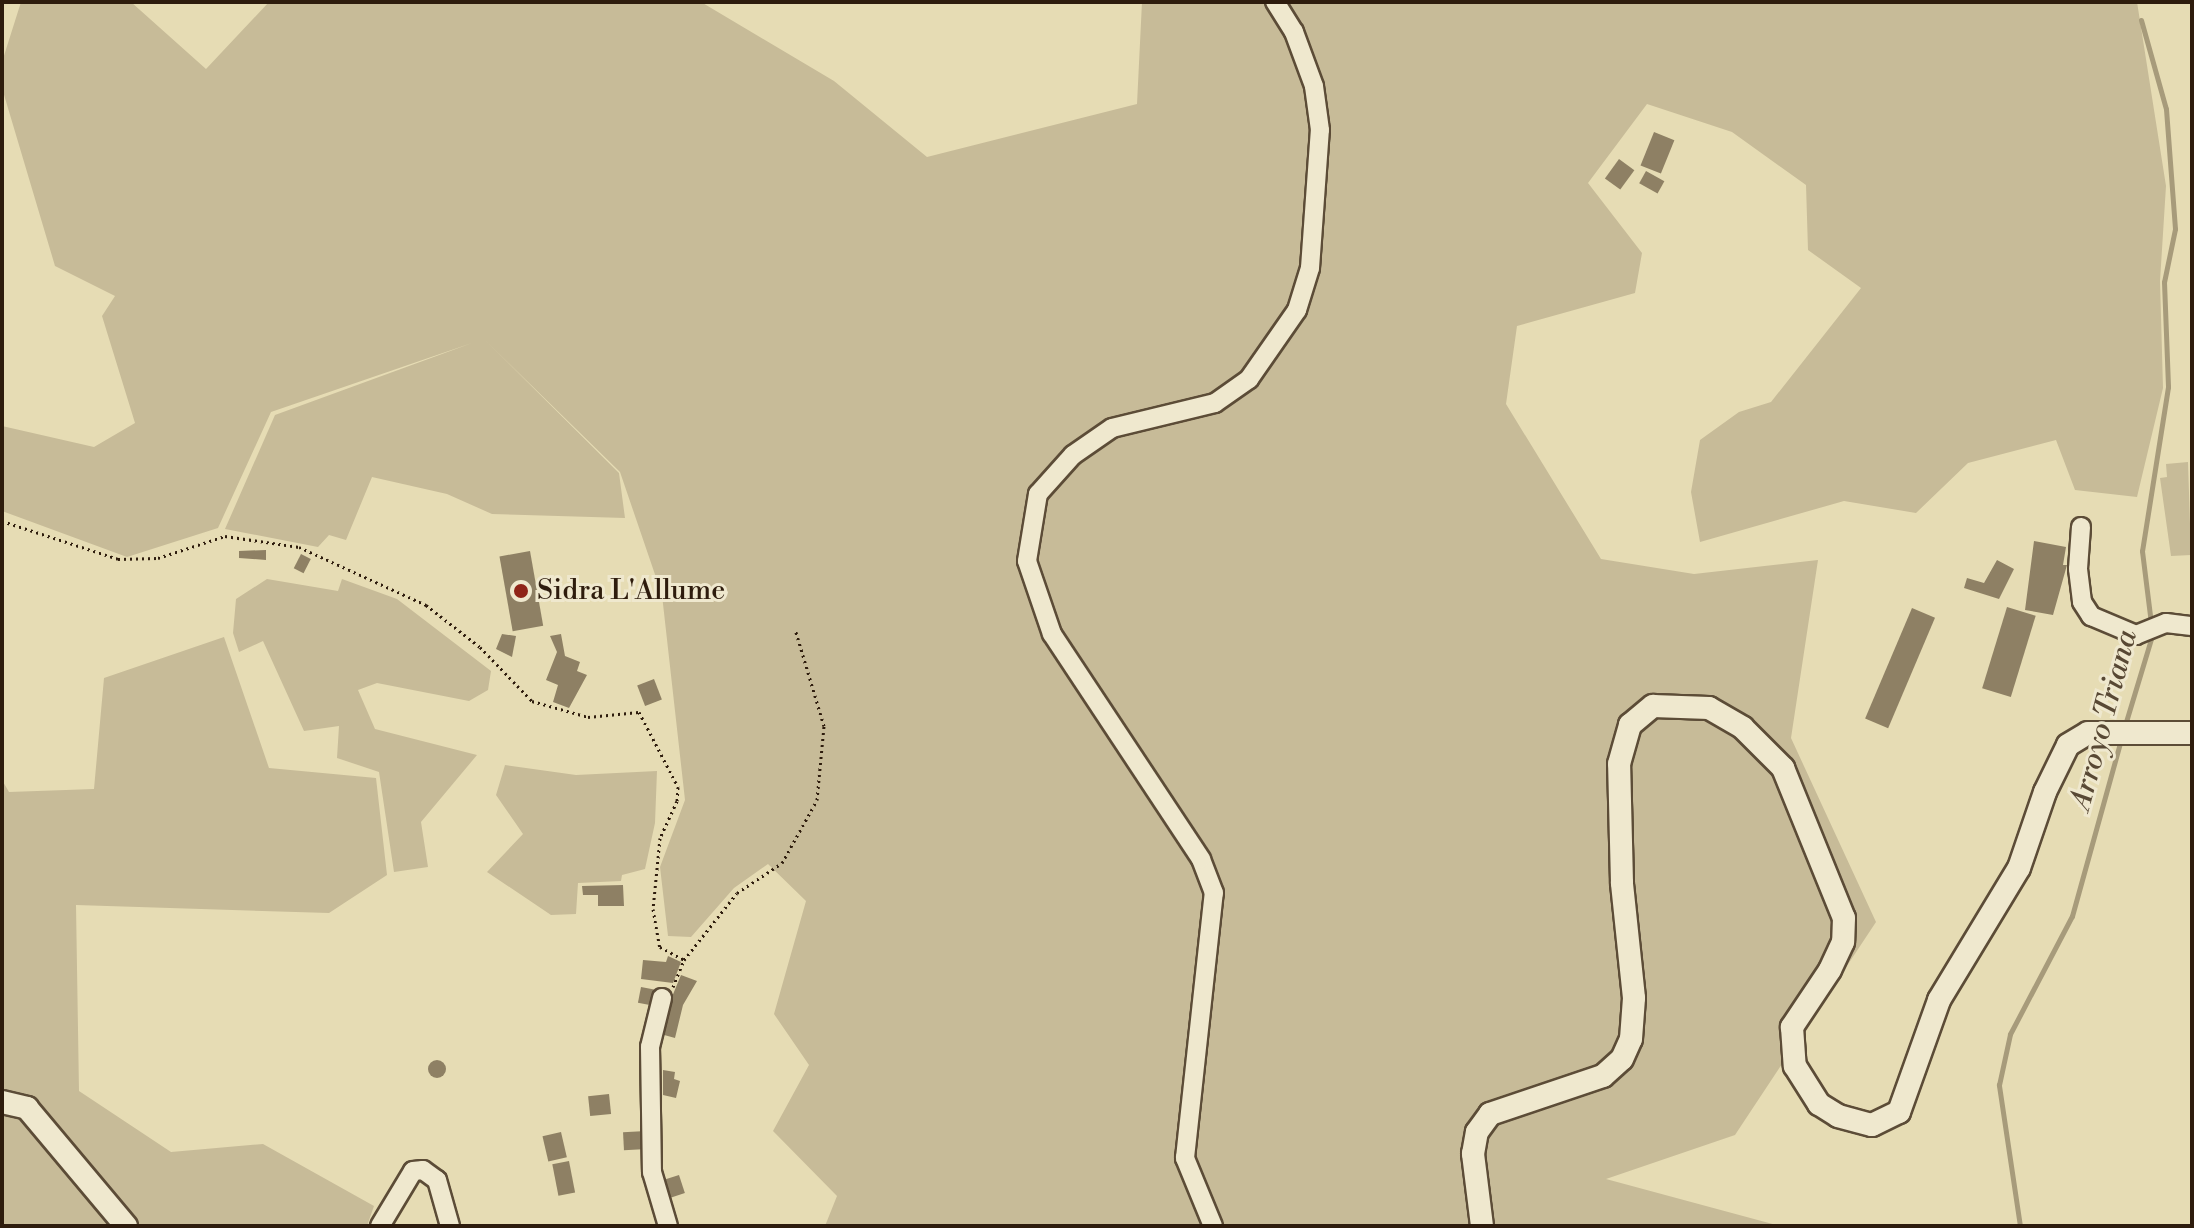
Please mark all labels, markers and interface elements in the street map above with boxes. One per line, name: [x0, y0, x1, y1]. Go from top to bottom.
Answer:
place label: Sidra L'Allume: [537, 574, 725, 608]
marker: Sidra L'Allume: [512, 582, 530, 600]
water label: Arroyo Triana: [2063, 626, 2145, 814]

